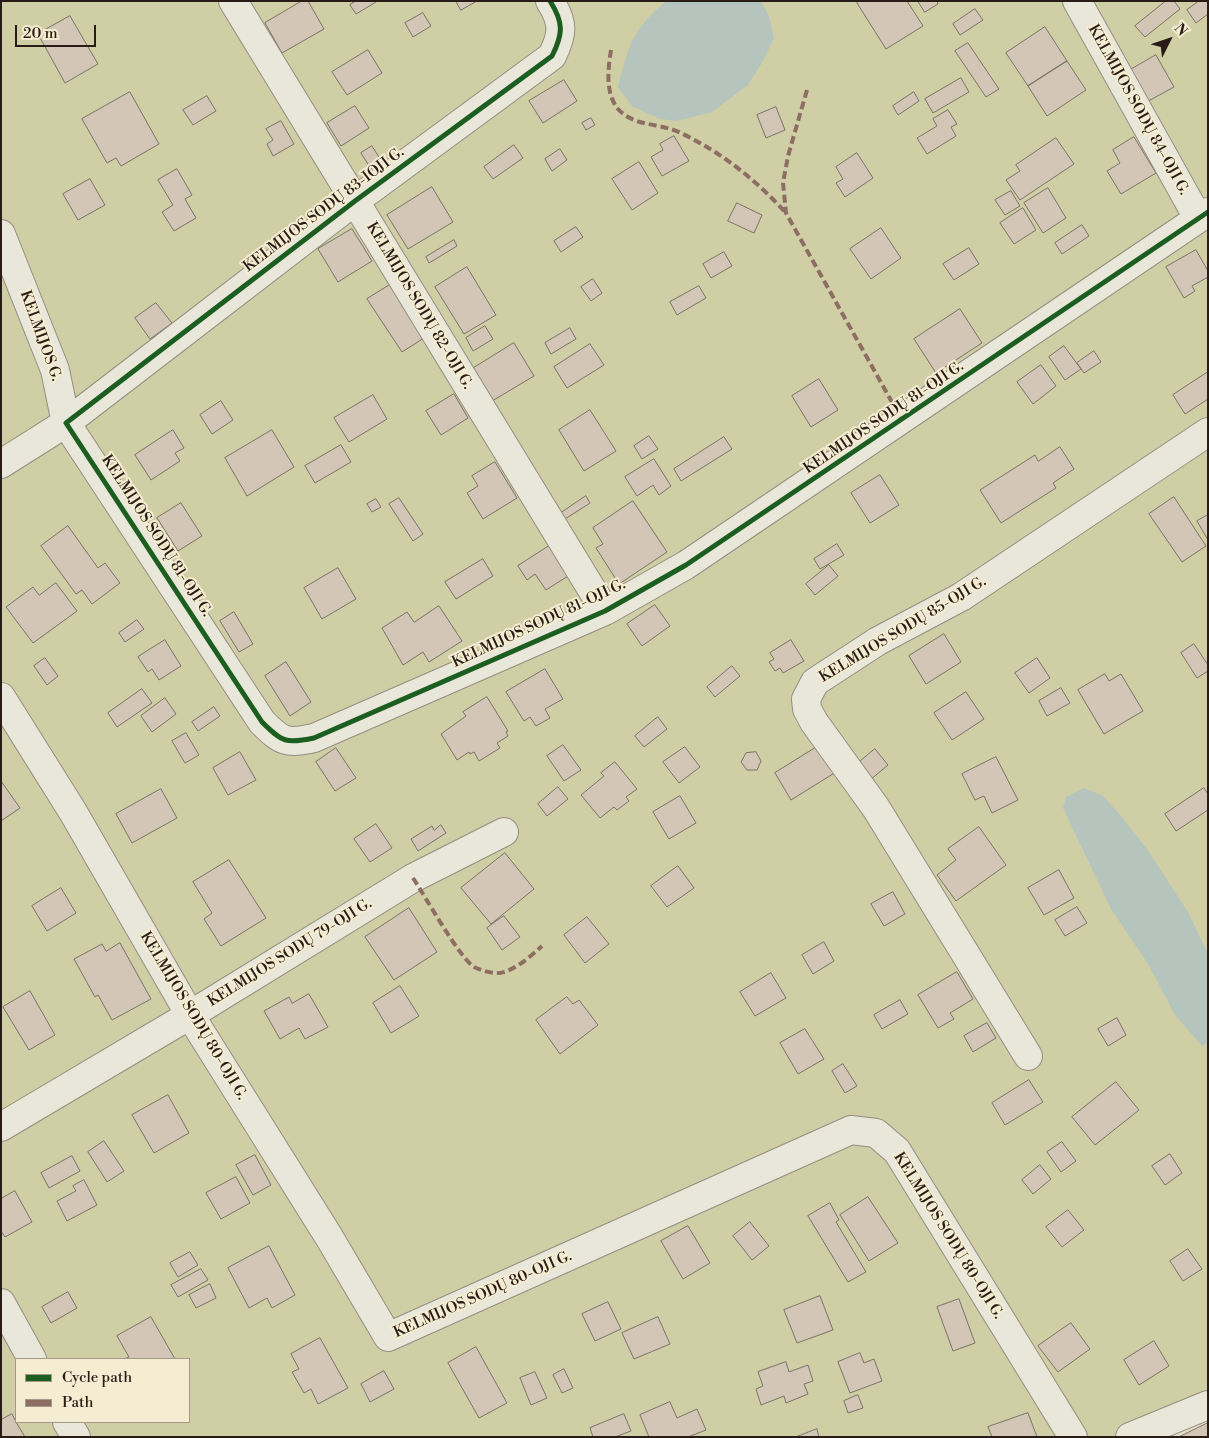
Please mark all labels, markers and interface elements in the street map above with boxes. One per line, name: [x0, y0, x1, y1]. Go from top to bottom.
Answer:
scale bar: [18, 15, 99, 47]
north arrow: [1144, 15, 1194, 65]
text: N: [1170, 20, 1191, 40]
street label: KELMIJOS SODŲ 84-OJI G.: [1084, 22, 1192, 198]
text: 20 m: [23, 24, 58, 43]
street label: KELMIJOS SODŲ 83-IOJI G.: [240, 144, 408, 276]
street label: KELMIJOS SODŲ 82-OJI G.: [362, 219, 476, 393]
street label: KELMIJOS G.: [15, 288, 65, 384]
street label: KELMIJOS SODŲ 81-OJI G.: [801, 358, 967, 478]
street label: KELMIJOS SODŲ 81-OJI G.: [97, 452, 215, 620]
street label: KELMIJOS SODŲ 85-OJI G.: [816, 573, 990, 687]
street label: KELMIJOS SODŲ 81-OJI G.: [449, 576, 629, 672]
street label: KELMIJOS SODŲ 79-OJI G.: [205, 895, 375, 1011]
street label: KELMIJOS SODŲ 80-OJI G.: [136, 929, 250, 1103]
street label: KELMIJOS SODŲ 80-OJI G.: [889, 1149, 1007, 1323]
street label: KELMIJOS SODŲ 80-OJI G.: [391, 1248, 575, 1342]
legend: [15, 1358, 190, 1423]
text: Cycle path: [62, 1368, 132, 1387]
text: Path: [62, 1393, 94, 1412]

